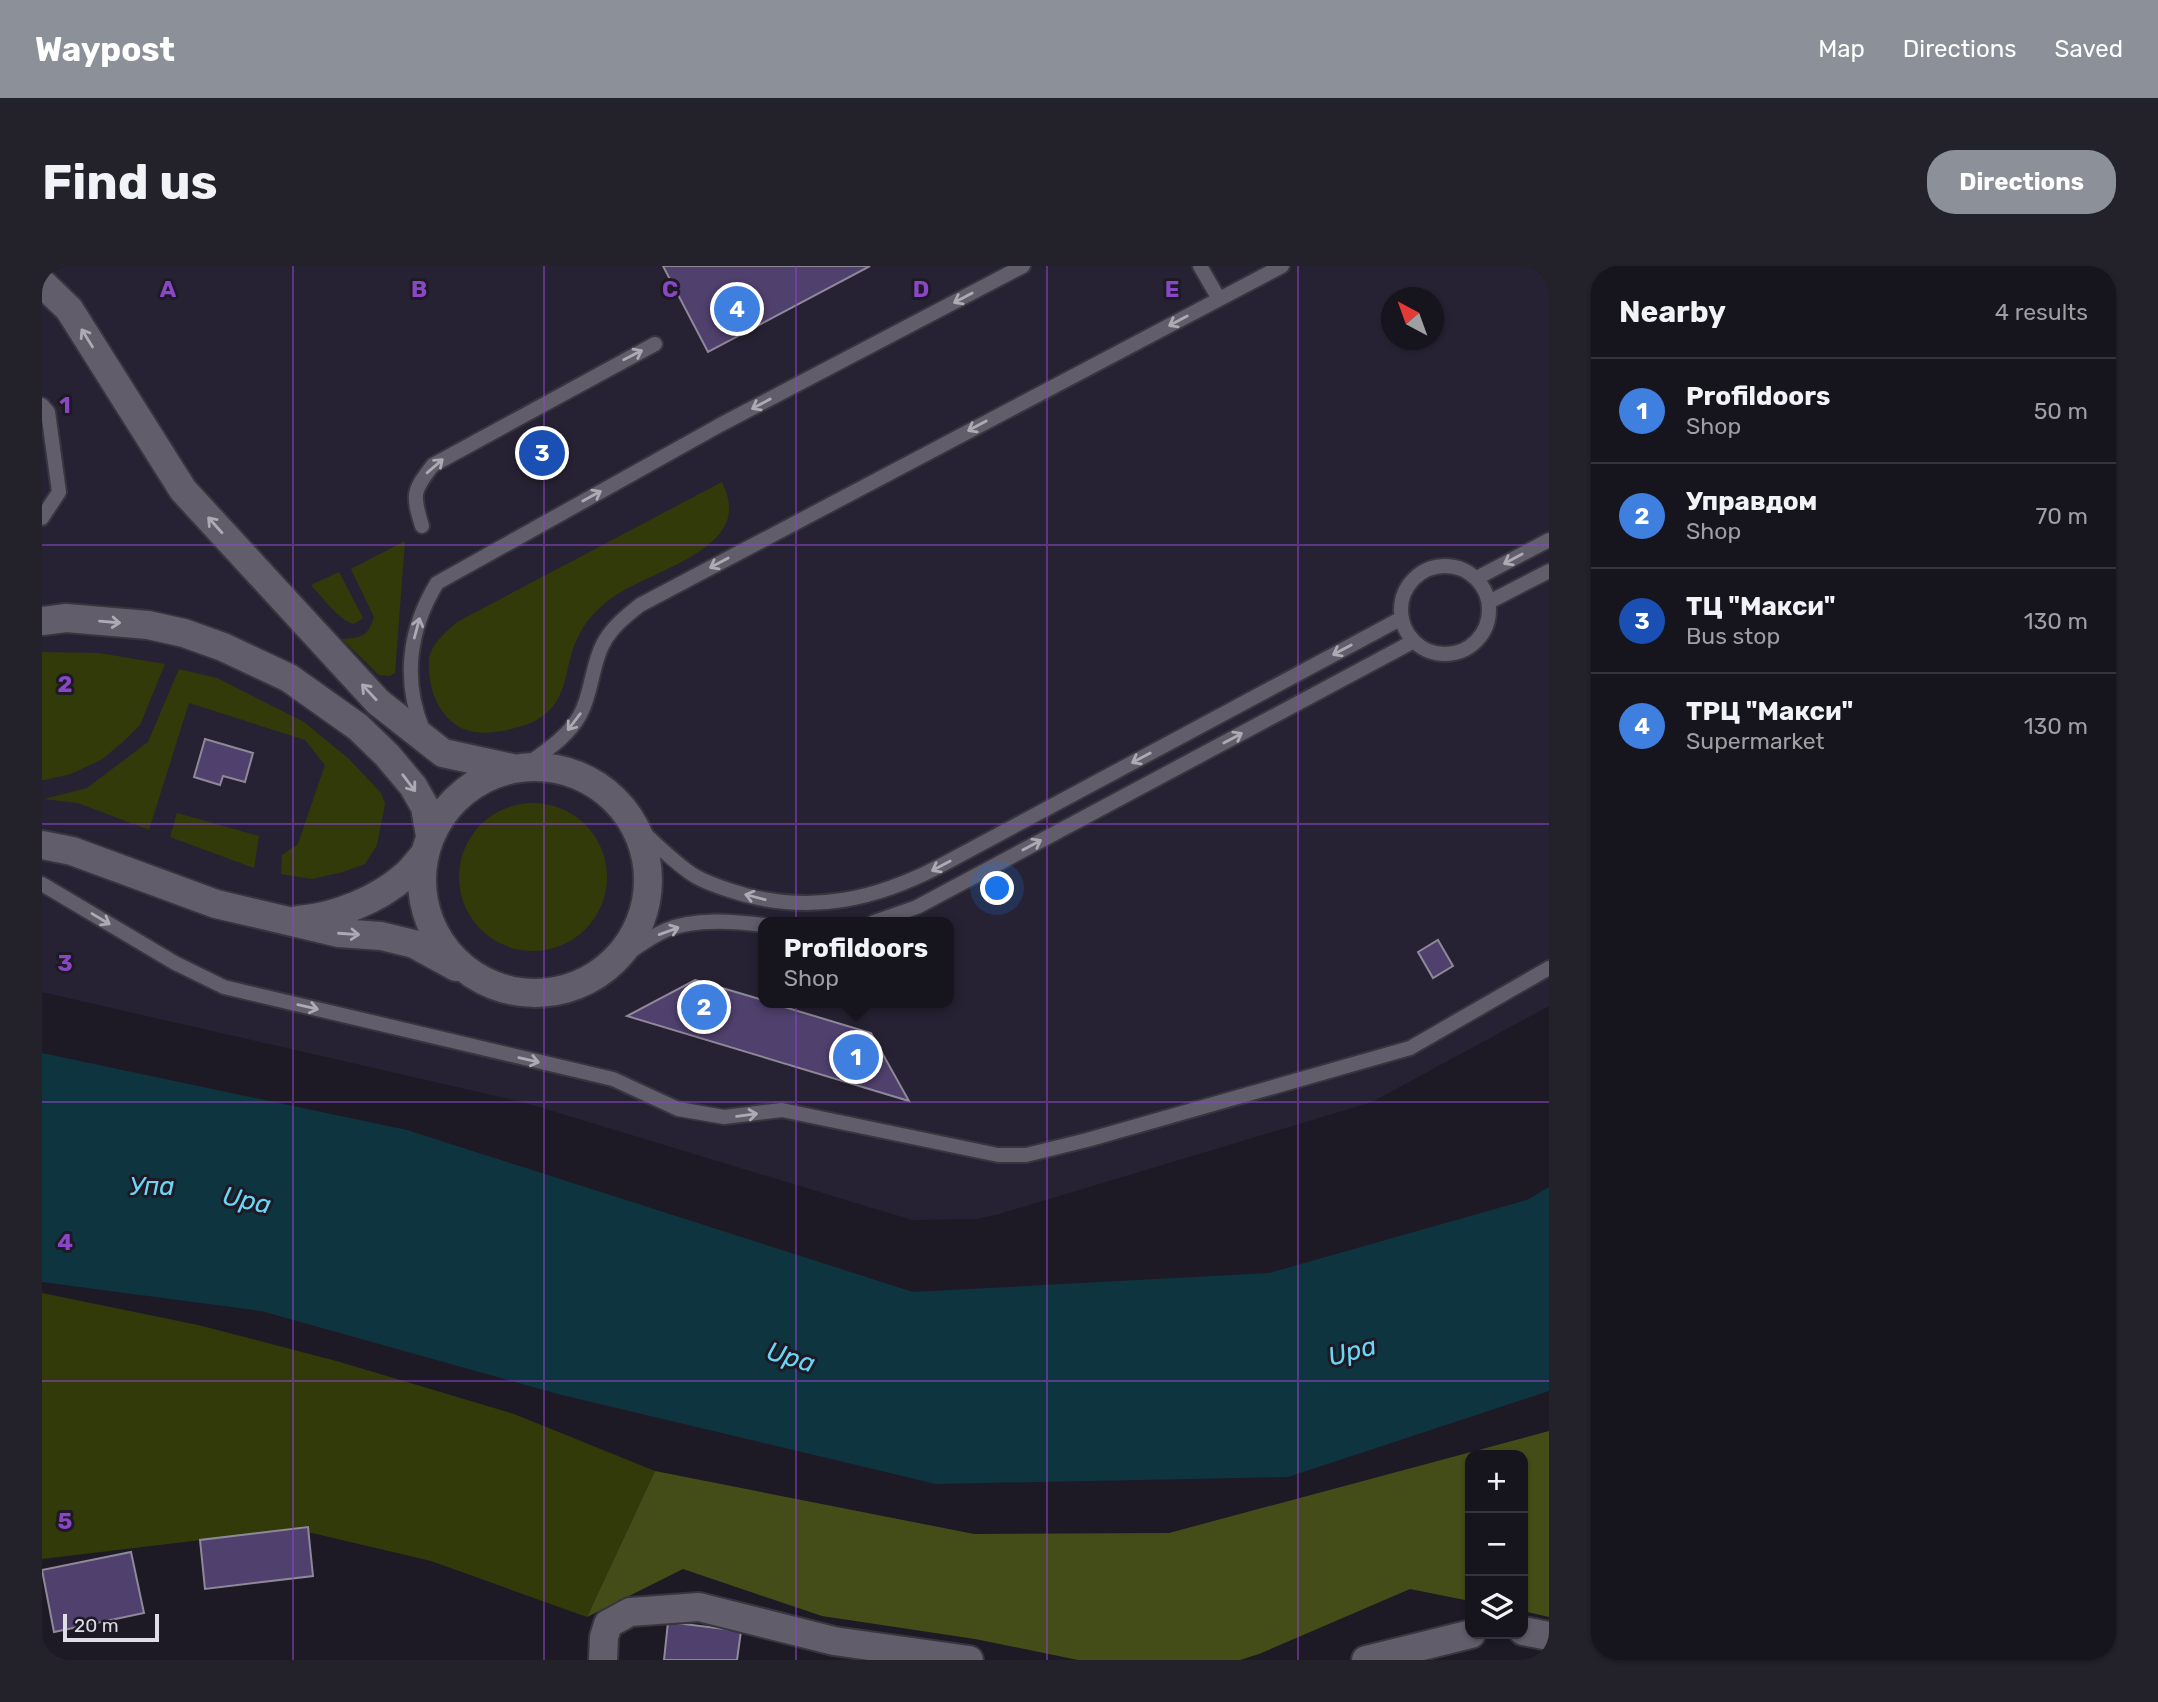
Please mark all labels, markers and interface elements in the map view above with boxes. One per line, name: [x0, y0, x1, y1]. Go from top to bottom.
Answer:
text: Waypost: [35, 30, 175, 69]
text: Map: [1818, 35, 1865, 63]
text: Directions: [1903, 35, 2016, 63]
text: Saved: [2054, 35, 2123, 63]
button: Directions: [1927, 150, 2116, 214]
text: Find us: [42, 153, 218, 211]
text: A: [160, 275, 177, 303]
text: B: [411, 275, 427, 303]
text: C: [662, 275, 678, 303]
text: D: [913, 275, 929, 303]
text: E: [1165, 275, 1179, 303]
pin: 4: [714, 283, 760, 335]
north arrow: [1381, 287, 1444, 350]
one-way arrow: [953, 291, 973, 305]
text: Nearby: [1619, 294, 1726, 330]
text: 4 results: [1995, 298, 2088, 326]
one-way arrow: [1168, 314, 1189, 328]
one-way arrow: [80, 329, 94, 348]
one-way arrow: [622, 348, 643, 362]
text: Profildoors: [1686, 381, 1830, 412]
text: 1: [59, 391, 71, 419]
one-way arrow: [751, 397, 772, 411]
text: 1: [1636, 397, 1648, 425]
text: 50 m: [2034, 397, 2088, 425]
text: Shop: [1686, 412, 1741, 440]
one-way arrow: [967, 420, 987, 434]
pin: 3: [519, 427, 565, 479]
one-way arrow: [426, 459, 444, 475]
text: Управдом: [1686, 486, 1817, 517]
one-way arrow: [581, 489, 602, 502]
text: 2: [1635, 502, 1649, 530]
text: 70 m: [2036, 502, 2088, 530]
one-way arrow: [206, 517, 223, 534]
text: Shop: [1686, 517, 1741, 545]
one-way arrow: [1503, 553, 1524, 566]
one-way arrow: [709, 556, 730, 570]
text: ТЦ "Макси": [1686, 591, 1836, 622]
text: 3: [1634, 607, 1650, 635]
text: 130 m: [2024, 607, 2088, 635]
one-way arrow: [98, 616, 121, 629]
one-way arrow: [411, 617, 424, 640]
text: Bus stop: [1686, 622, 1780, 650]
one-way arrow: [1332, 644, 1352, 658]
text: 2: [58, 670, 72, 698]
one-way arrow: [361, 684, 378, 701]
text: ТРЦ "Макси": [1686, 696, 1853, 727]
one-way arrow: [567, 712, 582, 731]
text: 4: [1634, 712, 1650, 740]
text: 130 m: [2024, 712, 2088, 740]
text: Supermarket: [1686, 727, 1824, 755]
one-way arrow: [1222, 730, 1243, 744]
one-way arrow: [1132, 751, 1152, 765]
one-way arrow: [402, 773, 417, 791]
one-way arrow: [1022, 838, 1042, 852]
one-way arrow: [931, 859, 952, 873]
your location: [980, 871, 1014, 905]
one-way arrow: [744, 890, 767, 903]
one-way arrow: [90, 912, 110, 926]
popup: [758, 917, 954, 1008]
one-way arrow: [658, 923, 680, 936]
one-way arrow: [337, 928, 359, 941]
text: Profildoors: [784, 933, 928, 964]
text: 3: [57, 949, 73, 977]
text: Shop: [784, 964, 839, 992]
pin: 2: [681, 981, 727, 1033]
one-way arrow: [296, 1001, 319, 1014]
pin: 1: [833, 1031, 879, 1083]
one-way arrow: [517, 1053, 540, 1067]
one-way arrow: [736, 1108, 758, 1121]
water label: Упа: [130, 1171, 174, 1202]
water label: Upa: [220, 1180, 274, 1221]
text: 4: [57, 1228, 73, 1256]
water label: Upa: [1325, 1330, 1380, 1373]
water label: Upa: [763, 1336, 819, 1379]
map controls: [1465, 1450, 1528, 1639]
button: +: [1465, 1450, 1528, 1513]
text: 5: [58, 1507, 73, 1535]
button: −: [1465, 1513, 1528, 1576]
button: layers: [1465, 1576, 1528, 1639]
scale bar: [63, 1611, 159, 1643]
text: 20 m: [74, 1614, 119, 1637]

